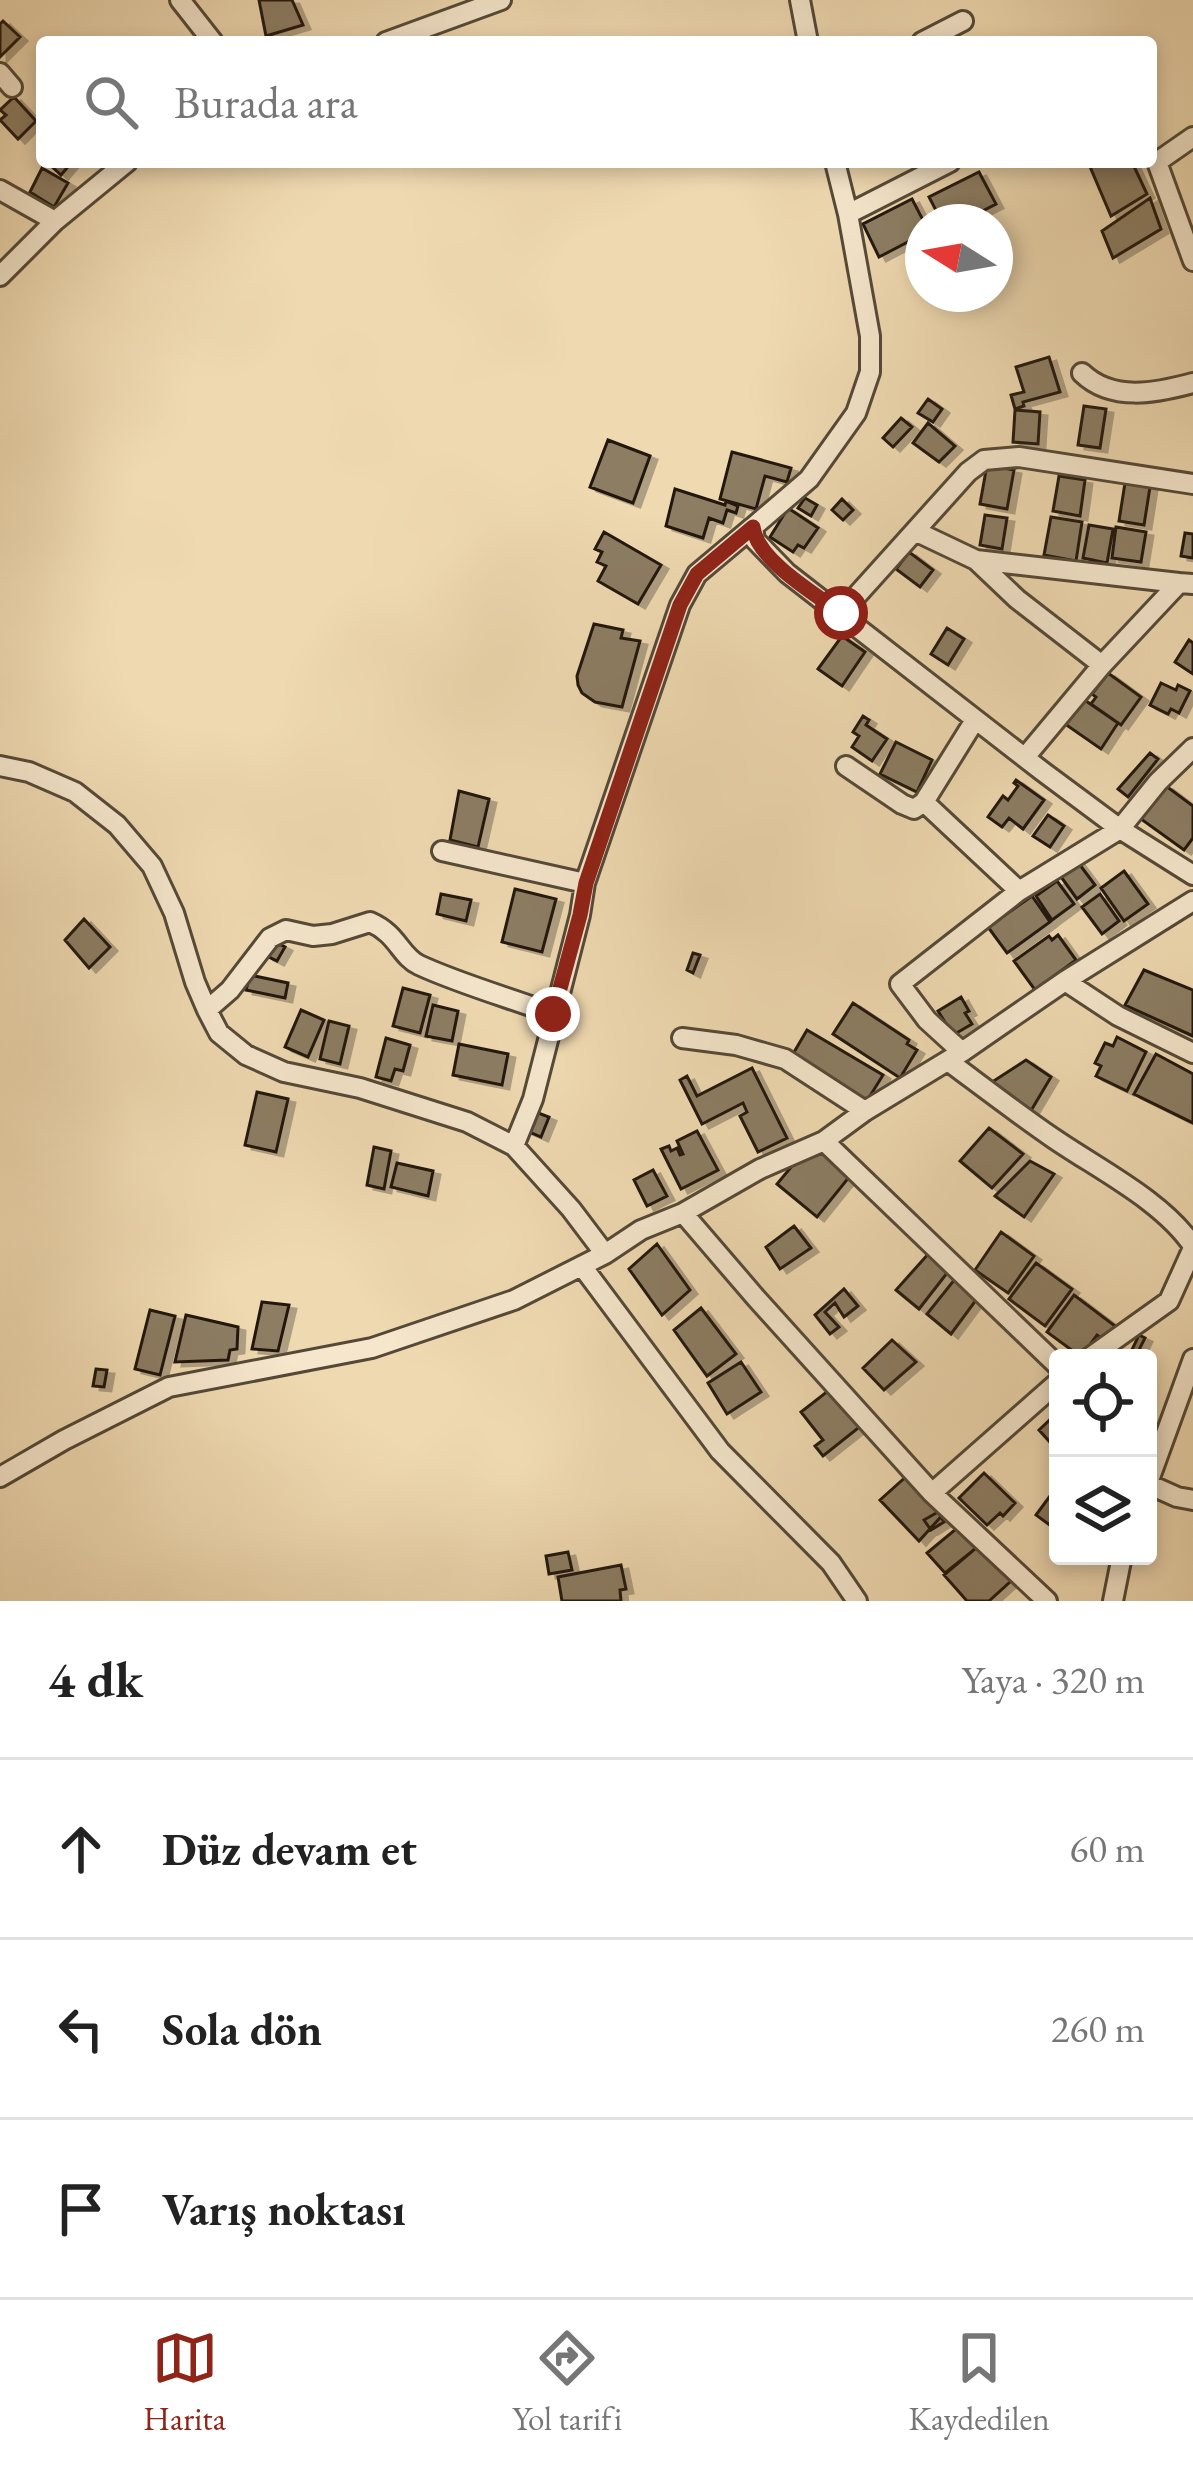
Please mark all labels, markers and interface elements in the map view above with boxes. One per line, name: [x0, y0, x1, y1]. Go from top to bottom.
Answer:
search box: [36, 36, 1157, 168]
icon: search: [78, 69, 144, 135]
text: Burada ara: [174, 73, 358, 131]
north arrow: [905, 204, 1013, 312]
route start: [814, 586, 868, 640]
route end: [526, 987, 580, 1041]
map controls: [1049, 1349, 1157, 1565]
button: locate: [1049, 1349, 1157, 1457]
button: layers: [1049, 1457, 1157, 1565]
text: 4 dk: [48, 1646, 143, 1712]
text: Yaya · 320 m: [961, 1654, 1145, 1705]
icon: ahead: [48, 1816, 114, 1882]
text: Düz devam et: [162, 1820, 417, 1878]
text: 60 m: [1069, 1823, 1145, 1874]
icon: left: [48, 1996, 114, 2062]
text: Sola dön: [162, 2000, 322, 2058]
text: 260 m: [1051, 2003, 1145, 2054]
icon: arrive: [48, 2176, 114, 2242]
text: Varış noktası: [162, 2180, 405, 2238]
tab: Harita: [143, 2325, 226, 2440]
tab: Yol tarifi: [512, 2325, 622, 2440]
tab: Kaydedilen: [909, 2325, 1050, 2440]

